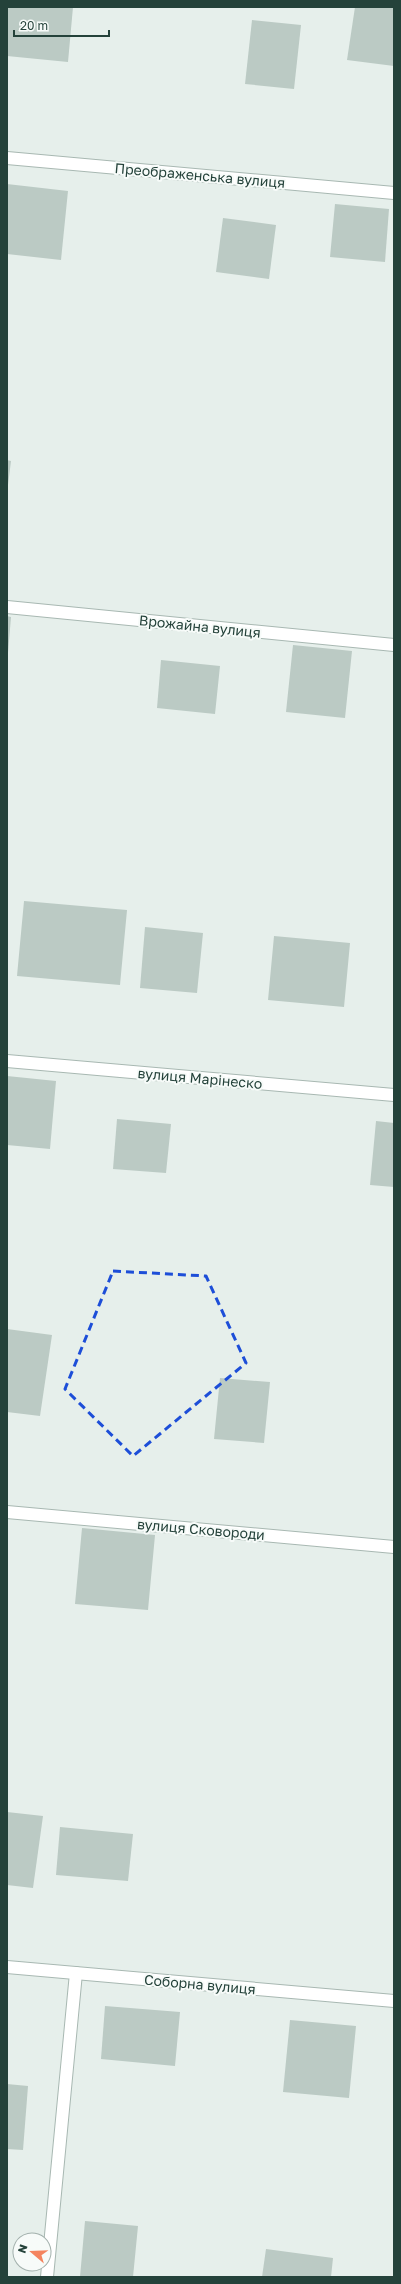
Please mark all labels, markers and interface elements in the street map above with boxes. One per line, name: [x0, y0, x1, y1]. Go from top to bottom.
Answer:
scale bar: [14, 12, 109, 38]
text: 20 m: [20, 18, 48, 33]
street label: Преображенська вулиця: [114, 159, 286, 191]
street label: Врожайна вулиця: [138, 611, 262, 641]
street label: вулиця Марінеско: [137, 1064, 263, 1092]
street label: вулиця Сковороди: [136, 1515, 266, 1543]
street label: Соборна вулиця: [144, 1971, 256, 1997]
north arrow: [12, 2232, 52, 2272]
text: N: [15, 2243, 30, 2255]

